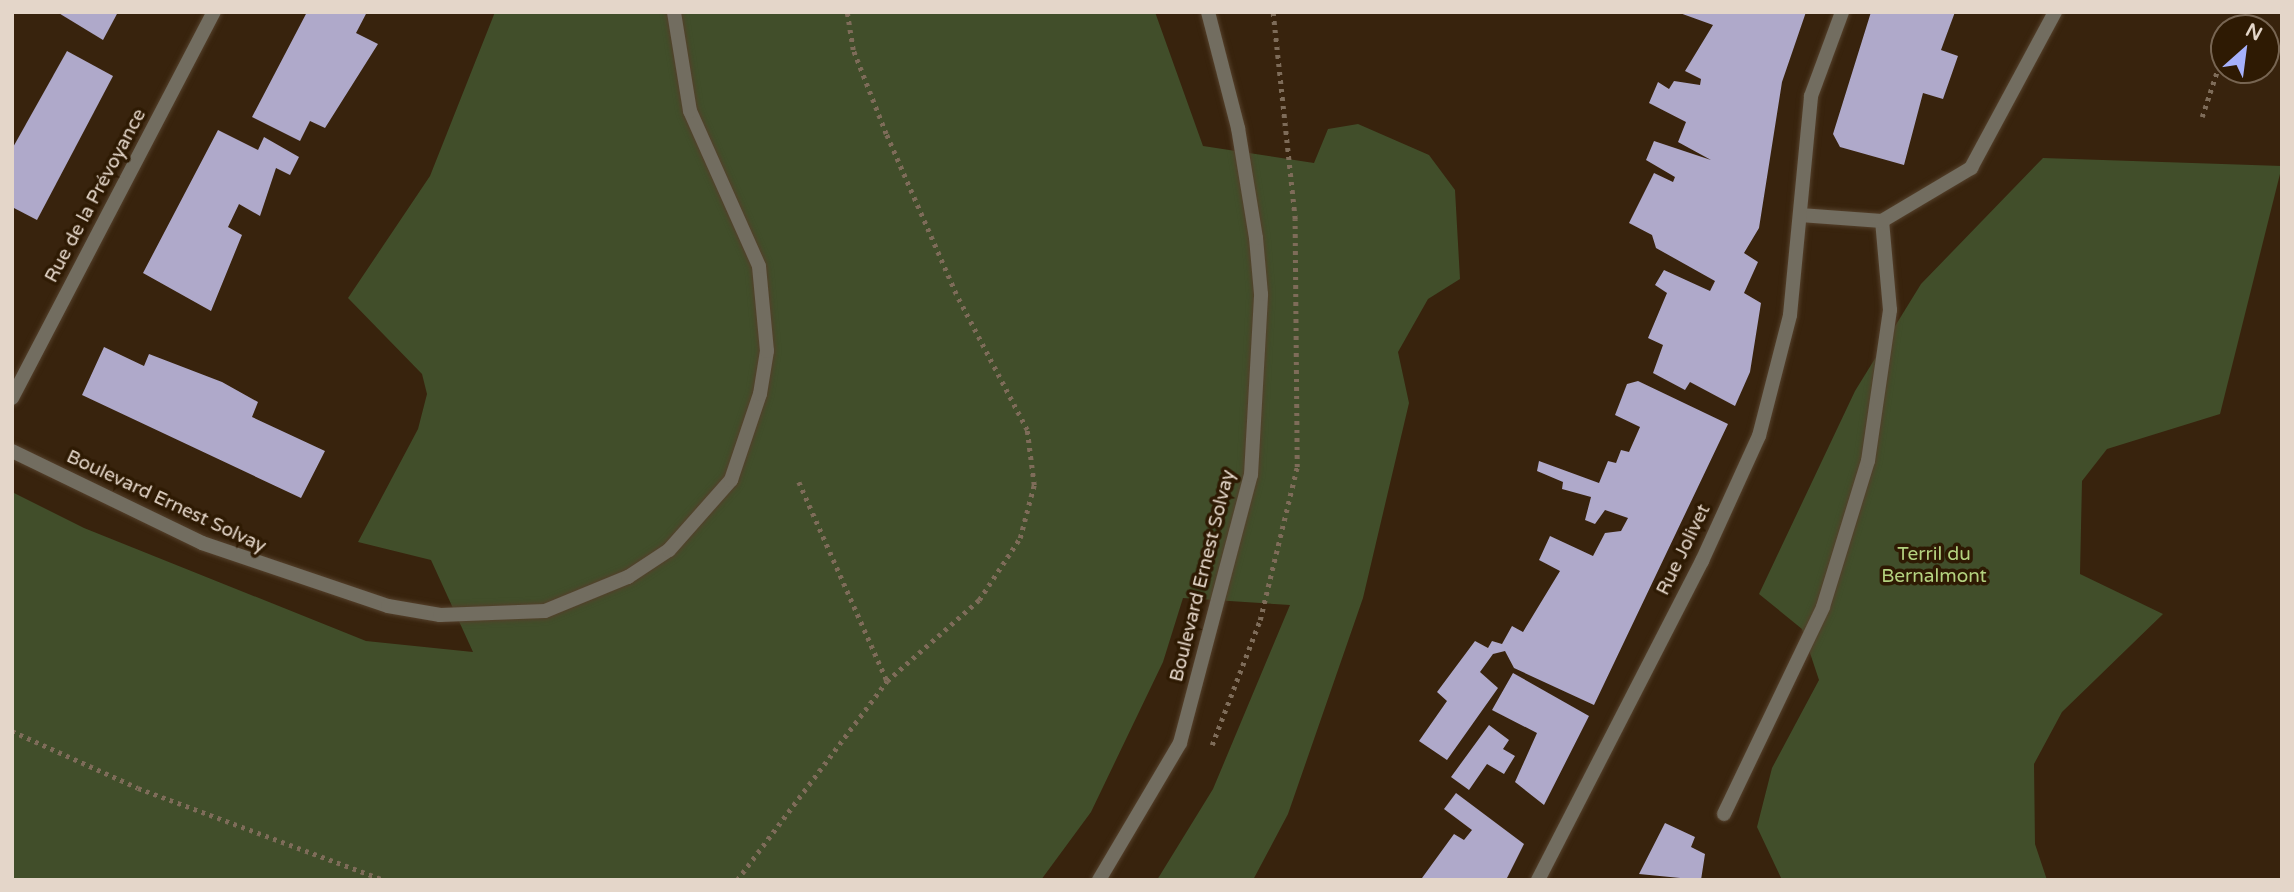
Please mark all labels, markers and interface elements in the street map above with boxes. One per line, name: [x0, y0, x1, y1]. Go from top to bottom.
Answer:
north arrow: [2210, 14, 2280, 84]
text: N: [2242, 19, 2266, 46]
street label: Rue de la Prévoyance: [40, 105, 152, 287]
street label: Boulevard Ernest Solvay: [63, 446, 269, 558]
street label: Boulevard Ernest Solvay: [1166, 468, 1240, 684]
street label: Rue Jolivet: [1652, 501, 1716, 599]
park label: Terril du Bernalmont: [1881, 544, 1987, 588]

